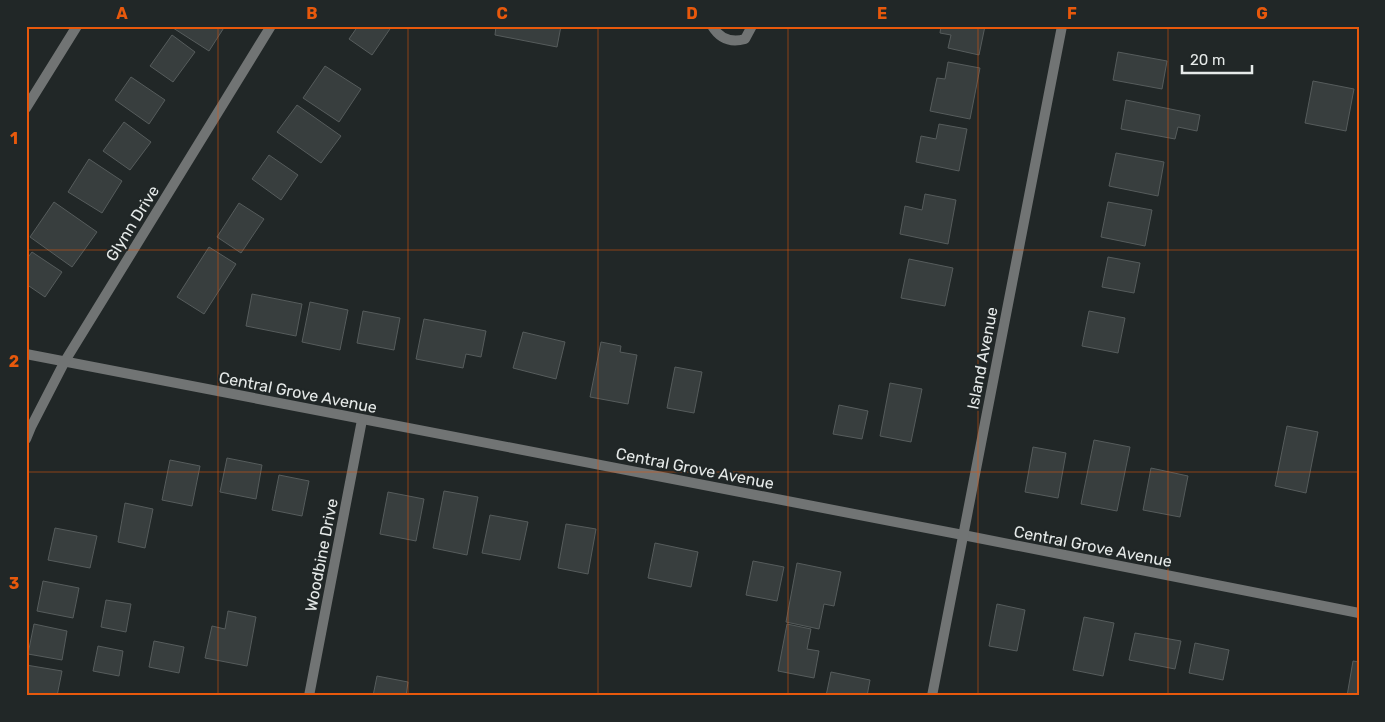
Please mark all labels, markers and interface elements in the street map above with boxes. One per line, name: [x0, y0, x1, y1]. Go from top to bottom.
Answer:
text: A: [116, 4, 128, 23]
text: B: [306, 4, 318, 23]
text: C: [496, 4, 508, 23]
text: D: [686, 4, 698, 23]
text: E: [877, 4, 887, 23]
text: F: [1067, 4, 1077, 23]
text: G: [1256, 4, 1268, 23]
scale bar: [1182, 42, 1252, 74]
text: 20 m: [1190, 51, 1225, 69]
text: 1: [10, 129, 18, 148]
street label: Glynn Drive: [102, 182, 163, 265]
street label: Island Avenue: [963, 305, 1002, 411]
text: 2: [9, 352, 19, 371]
street label: Central Grove Avenue: [217, 368, 379, 417]
street label: Central Grove Avenue: [614, 444, 776, 493]
street label: Woodbine Drive: [301, 497, 342, 613]
street label: Central Grove Avenue: [1012, 522, 1174, 571]
text: 3: [9, 574, 19, 593]

